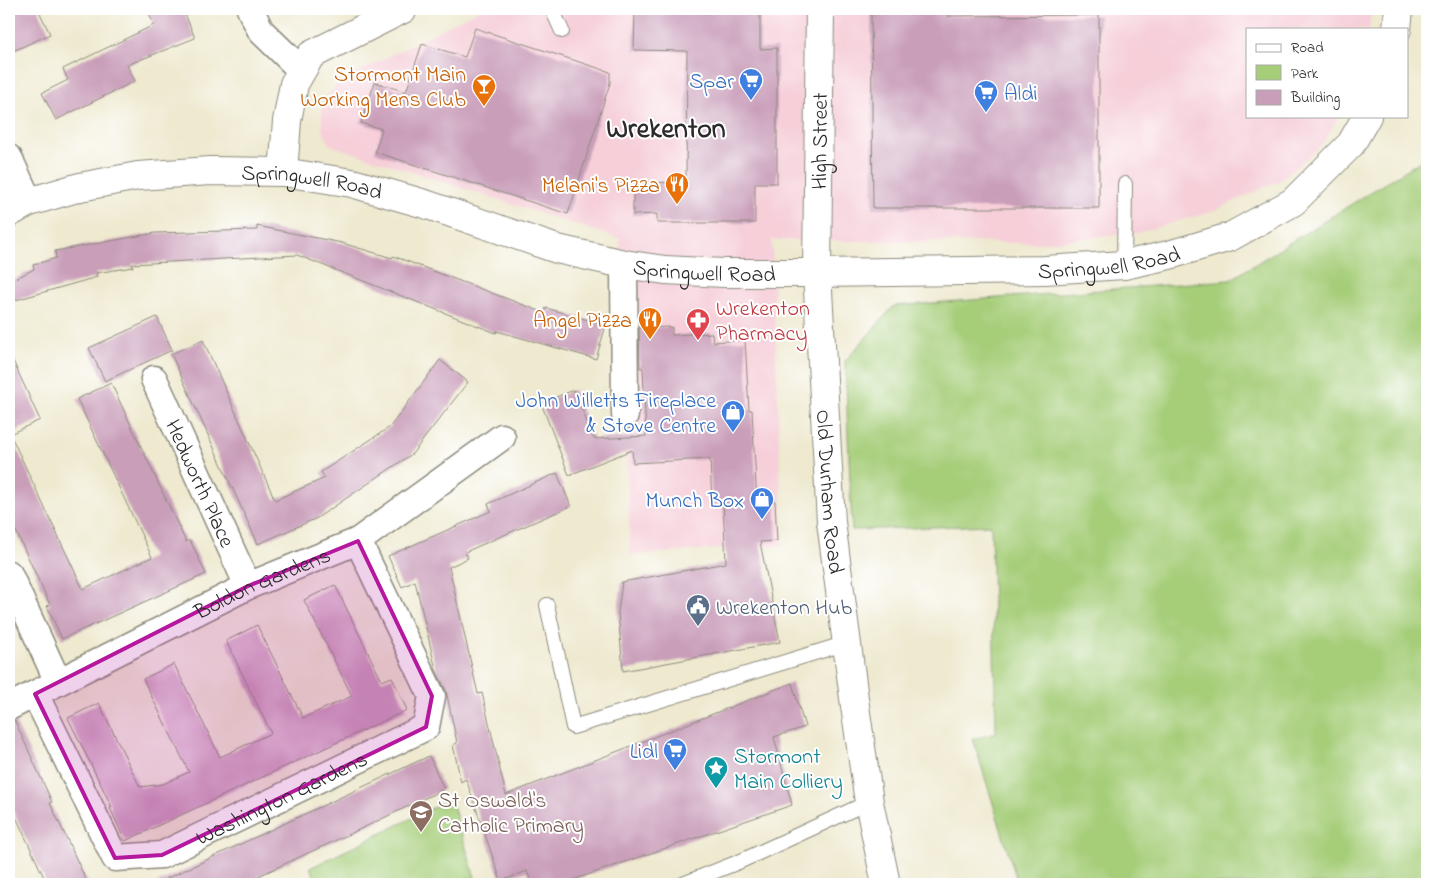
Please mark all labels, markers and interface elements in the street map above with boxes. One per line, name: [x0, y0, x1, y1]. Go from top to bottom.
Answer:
legend: [1246, 28, 1408, 118]
text: Road: [1291, 37, 1324, 59]
place label: Stormont Main Working Mens Club: [300, 60, 466, 118]
text: Park: [1291, 63, 1319, 85]
place label: Spar: [689, 67, 734, 99]
supermarket icon: Spar: [738, 67, 764, 101]
bar icon: Stormont Main Working Mens Club: [471, 73, 497, 107]
supermarket icon: Aldi: [973, 79, 999, 113]
place label: Aldi: [1004, 79, 1038, 111]
text: Building: [1290, 87, 1340, 110]
street label: High Street: [805, 92, 838, 190]
district label: Wrekenton: [606, 110, 726, 151]
street label: Springwell Road: [241, 158, 386, 210]
place label: Melani's Pizza: [542, 171, 660, 203]
restaurant icon: Melani's Pizza: [664, 171, 690, 205]
street label: Springwell Road: [1038, 240, 1184, 289]
street label: Springwell Road: [631, 253, 776, 292]
place label: Wrekenton Pharmacy: [716, 294, 810, 352]
place label: Angel Pizza: [533, 306, 632, 339]
restaurant icon: Angel Pizza: [637, 306, 663, 340]
pharmacy icon: Wrekenton Pharmacy: [685, 307, 711, 341]
place label: John Willetts Fireplace & Stove Centre: [515, 386, 716, 443]
shop icon: John Willetts Fireplace & Stove Centre: [720, 399, 746, 433]
street label: Old Durham Road: [806, 409, 851, 576]
street label: Hedworth Place: [155, 415, 241, 553]
place label: Munch Box: [645, 486, 744, 518]
shop icon: Munch Box: [749, 486, 775, 520]
street label: Boldon Gardens: [189, 541, 336, 630]
public building icon: Wrekenton Hub: [685, 593, 711, 627]
place label: Wrekenton Hub: [716, 593, 853, 625]
place label: Lidl: [630, 737, 658, 769]
supermarket icon: Lidl: [662, 737, 688, 771]
place label: Stormont Main Colliery: [734, 742, 843, 800]
street label: Washington Gardens: [191, 745, 374, 855]
place icon: Stormont Main Colliery: [703, 755, 729, 789]
place label: St Oswald's Catholic Primary: [438, 786, 584, 844]
school or university icon: St Oswald's Catholic Primary: [408, 799, 434, 833]

